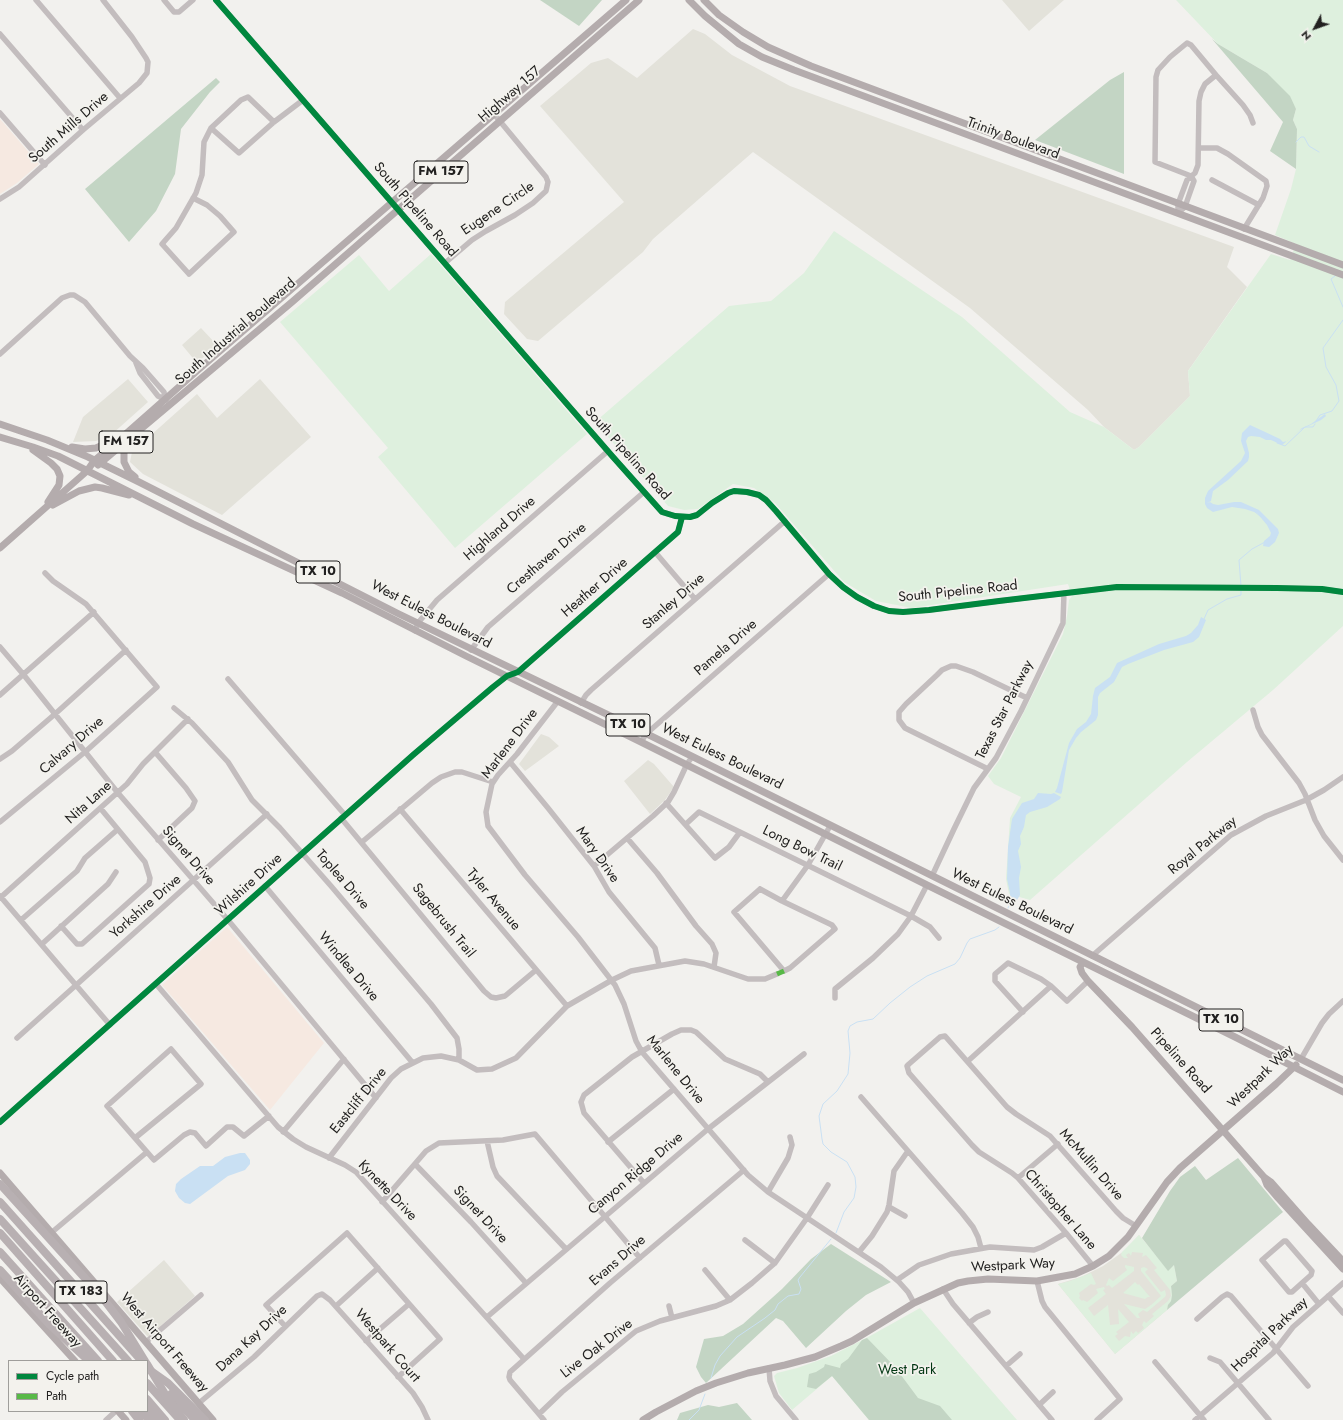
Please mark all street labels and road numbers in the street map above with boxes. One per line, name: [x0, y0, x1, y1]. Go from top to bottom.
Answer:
street label: Highway 157: [475, 63, 545, 127]
street label: South Mills Drive: [26, 89, 112, 167]
street label: Trinity Boulevard: [964, 114, 1062, 164]
street label: South Pipeline Road: [369, 159, 461, 261]
road number: FM 157: [414, 161, 468, 183]
street label: Eugene Circle: [459, 179, 537, 239]
street label: South Industrial Boulevard: [172, 275, 300, 389]
street label: South Pipeline Road: [581, 404, 673, 504]
road number: FM 157: [99, 431, 153, 453]
street label: Highland Drive: [461, 493, 539, 565]
street label: Cresthaven Drive: [504, 520, 590, 598]
street label: Heather Drive: [559, 555, 631, 621]
road number: TX 10: [296, 561, 340, 583]
street label: Stanley Drive: [640, 570, 708, 634]
street label: West Euless Boulevard: [368, 577, 494, 653]
street label: South Pipeline Road: [898, 577, 1018, 607]
street label: Pamela Drive: [691, 616, 761, 680]
street label: Texas Star Parkway: [973, 658, 1037, 762]
street label: Marlene Drive: [478, 706, 542, 782]
street label: Calvary Drive: [37, 714, 107, 778]
road number: TX 10: [606, 714, 650, 736]
street label: West Euless Boulevard: [659, 720, 785, 794]
street label: Nita Lane: [62, 778, 116, 828]
street label: Royal Parkway: [1165, 813, 1241, 879]
street label: Signet Drive: [158, 823, 218, 889]
street label: Long Bow Trail: [760, 823, 844, 875]
street label: Mary Drive: [572, 824, 622, 886]
street label: Toplea Drive: [312, 847, 372, 913]
street label: Wilshire Drive: [212, 850, 286, 920]
street label: West Euless Boulevard: [949, 865, 1075, 939]
street label: Tyler Avenue: [462, 866, 524, 934]
street label: Yorkshire Drive: [107, 872, 185, 942]
street label: Sagebrush Trail: [408, 880, 478, 962]
street label: Windlea Drive: [314, 929, 382, 1005]
road number: TX 10: [1199, 1009, 1243, 1031]
street label: Pipeline Road: [1146, 1025, 1214, 1097]
street label: Marlene Drive: [642, 1032, 708, 1108]
street label: Westpark Way: [1225, 1042, 1297, 1112]
street label: Eastcliff Drive: [327, 1065, 391, 1137]
street label: McMullin Drive: [1055, 1126, 1127, 1204]
street label: Canyon Ridge Drive: [585, 1129, 687, 1219]
street label: Kynette Drive: [354, 1157, 420, 1225]
street label: Christopher Lane: [1020, 1166, 1100, 1254]
street label: Signet Drive: [449, 1183, 511, 1247]
street label: Evans Drive: [586, 1232, 650, 1290]
street label: Westpark Way: [971, 1255, 1055, 1277]
street label: Airport Freeway: [9, 1271, 85, 1351]
road number: TX 183: [55, 1281, 107, 1303]
street label: West Airport Freeway: [116, 1290, 212, 1396]
street label: Hospital Parkway: [1228, 1294, 1312, 1376]
street label: Dana Kay Drive: [213, 1302, 291, 1376]
street label: Westpark Court: [351, 1306, 423, 1386]
street label: Live Oak Drive: [558, 1316, 636, 1382]

